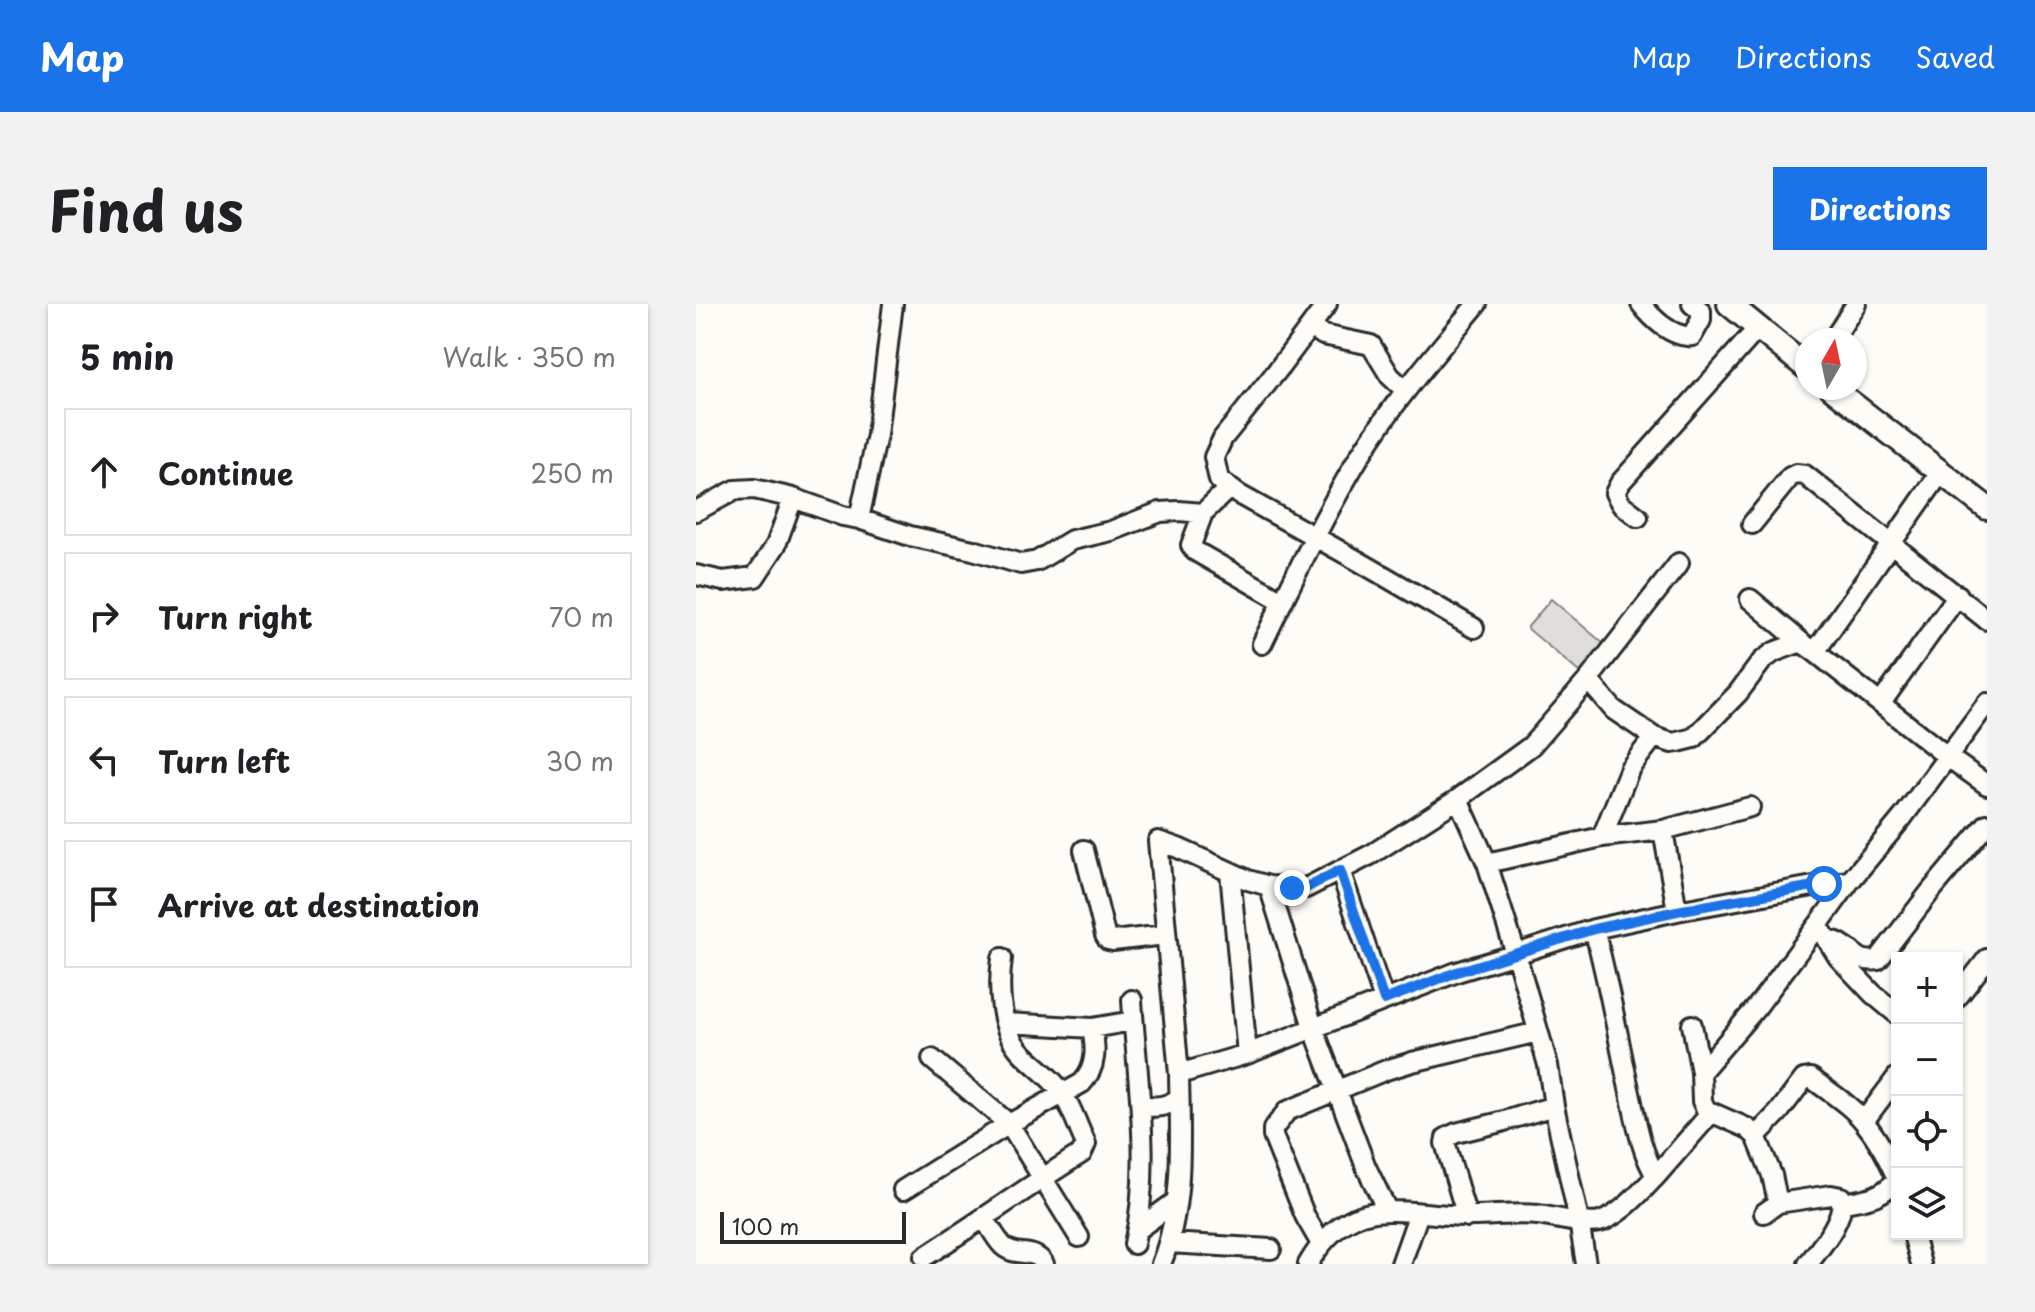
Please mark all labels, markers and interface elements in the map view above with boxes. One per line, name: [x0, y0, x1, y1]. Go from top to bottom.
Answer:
text: Map: [40, 28, 124, 85]
text: Map: [1632, 35, 1691, 78]
text: Directions: [1735, 35, 1872, 78]
text: Saved: [1916, 35, 1995, 78]
text: Find us: [48, 166, 244, 251]
button: Directions: [1773, 167, 1987, 250]
north arrow: [1795, 328, 1867, 400]
text: 5 min: [80, 330, 174, 382]
text: Walk · 350 m: [443, 337, 616, 376]
icon: ahead: [82, 450, 126, 494]
text: Continue: [158, 450, 293, 495]
text: 250 m: [530, 453, 614, 492]
icon: right: [82, 594, 126, 638]
text: Turn right: [158, 594, 313, 639]
text: 70 m: [549, 597, 614, 636]
icon: left: [82, 738, 126, 782]
text: Turn left: [158, 738, 290, 783]
text: 30 m: [546, 741, 614, 780]
route start: [1806, 866, 1842, 902]
route end: [1274, 870, 1310, 906]
icon: arrive: [82, 882, 126, 926]
text: Arrive at destination: [158, 882, 480, 927]
map controls: [1891, 952, 1963, 1240]
button: +: [1891, 952, 1963, 1024]
button: −: [1891, 1024, 1963, 1096]
button: locate: [1891, 1096, 1963, 1168]
button: layers: [1891, 1168, 1963, 1240]
scale bar: [720, 1208, 906, 1244]
text: 100 m: [732, 1209, 799, 1242]

